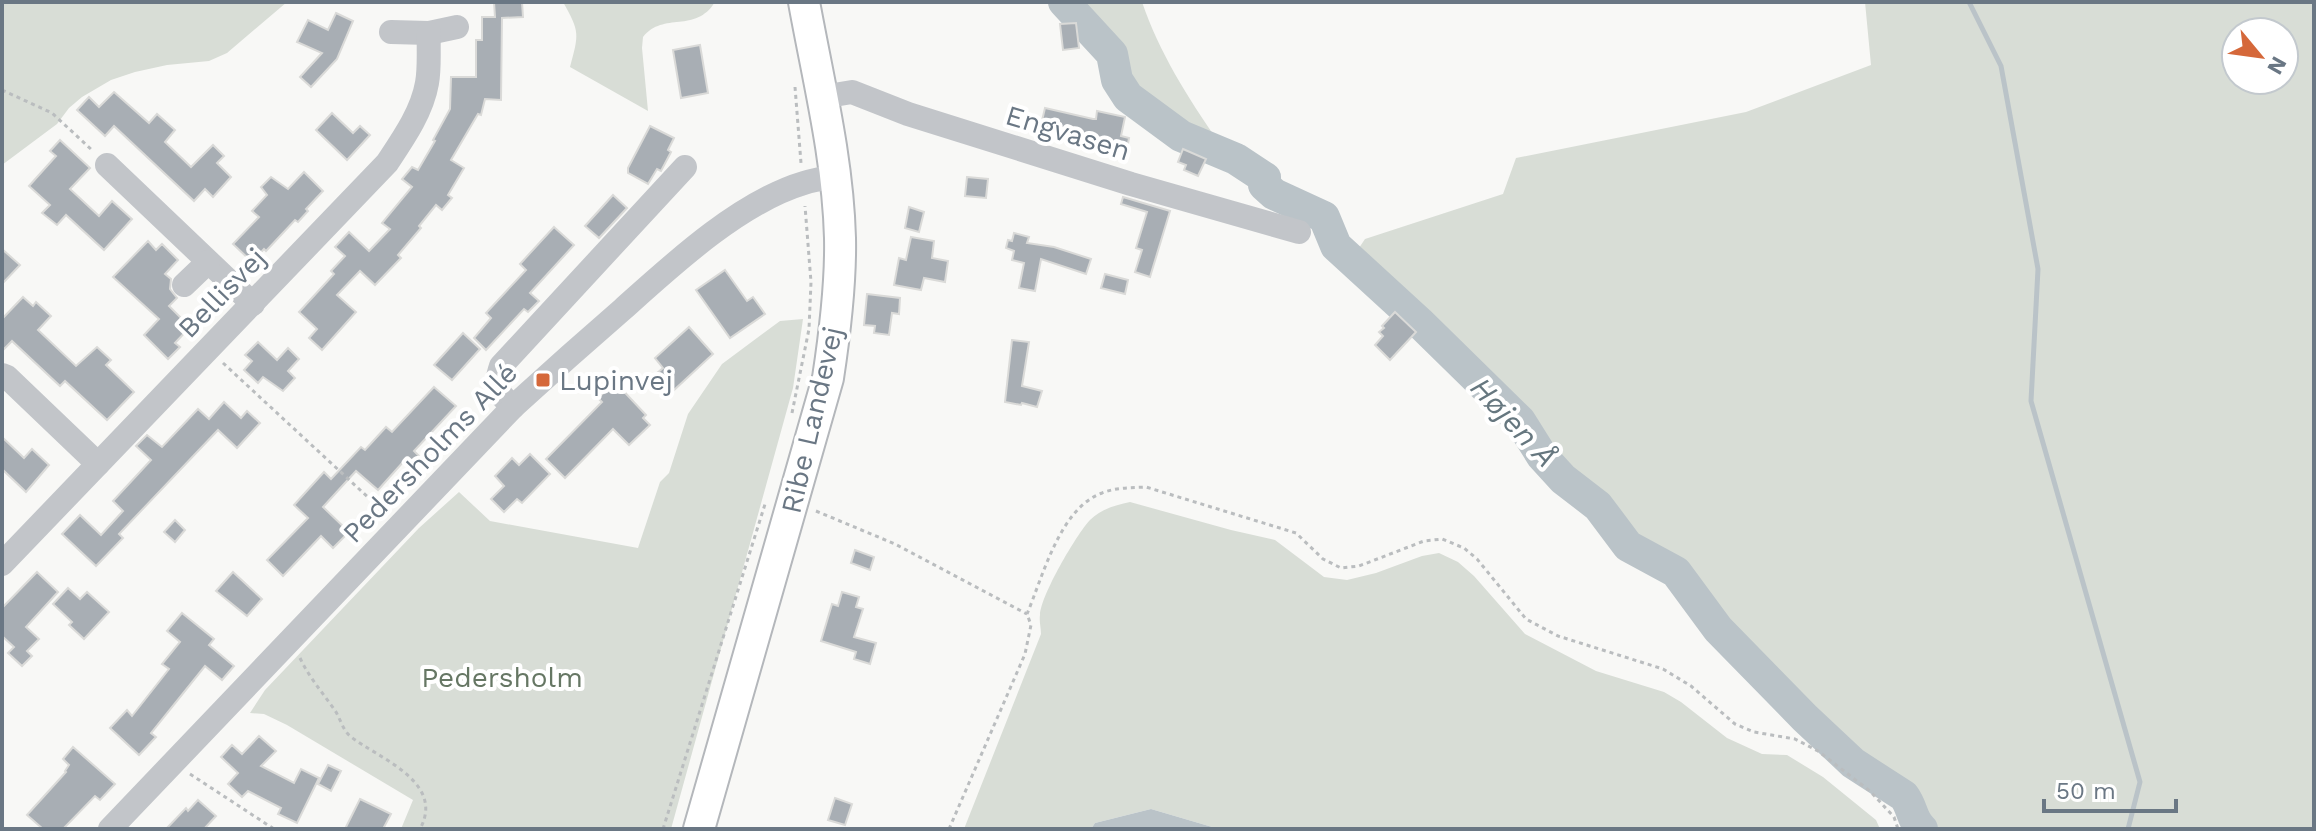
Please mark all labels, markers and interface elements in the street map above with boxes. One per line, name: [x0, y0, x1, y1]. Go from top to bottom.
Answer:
north arrow: [2220, 16, 2300, 96]
text: N: [2262, 52, 2292, 79]
street label: Engvasen: [1002, 98, 1134, 168]
street label: Bellisvej: [171, 241, 273, 345]
street label: Ribe Landevej: [774, 323, 850, 517]
street label: Pedersholms Allé: [336, 356, 524, 550]
place label: Lupinvej: [559, 364, 673, 397]
water label: Højen Å: [1464, 370, 1564, 474]
marker: Lupinvej: [534, 371, 552, 389]
park label: Pedersholm: [421, 661, 583, 694]
scale bar: [2044, 763, 2176, 813]
text: 50 m: [2056, 777, 2116, 805]

